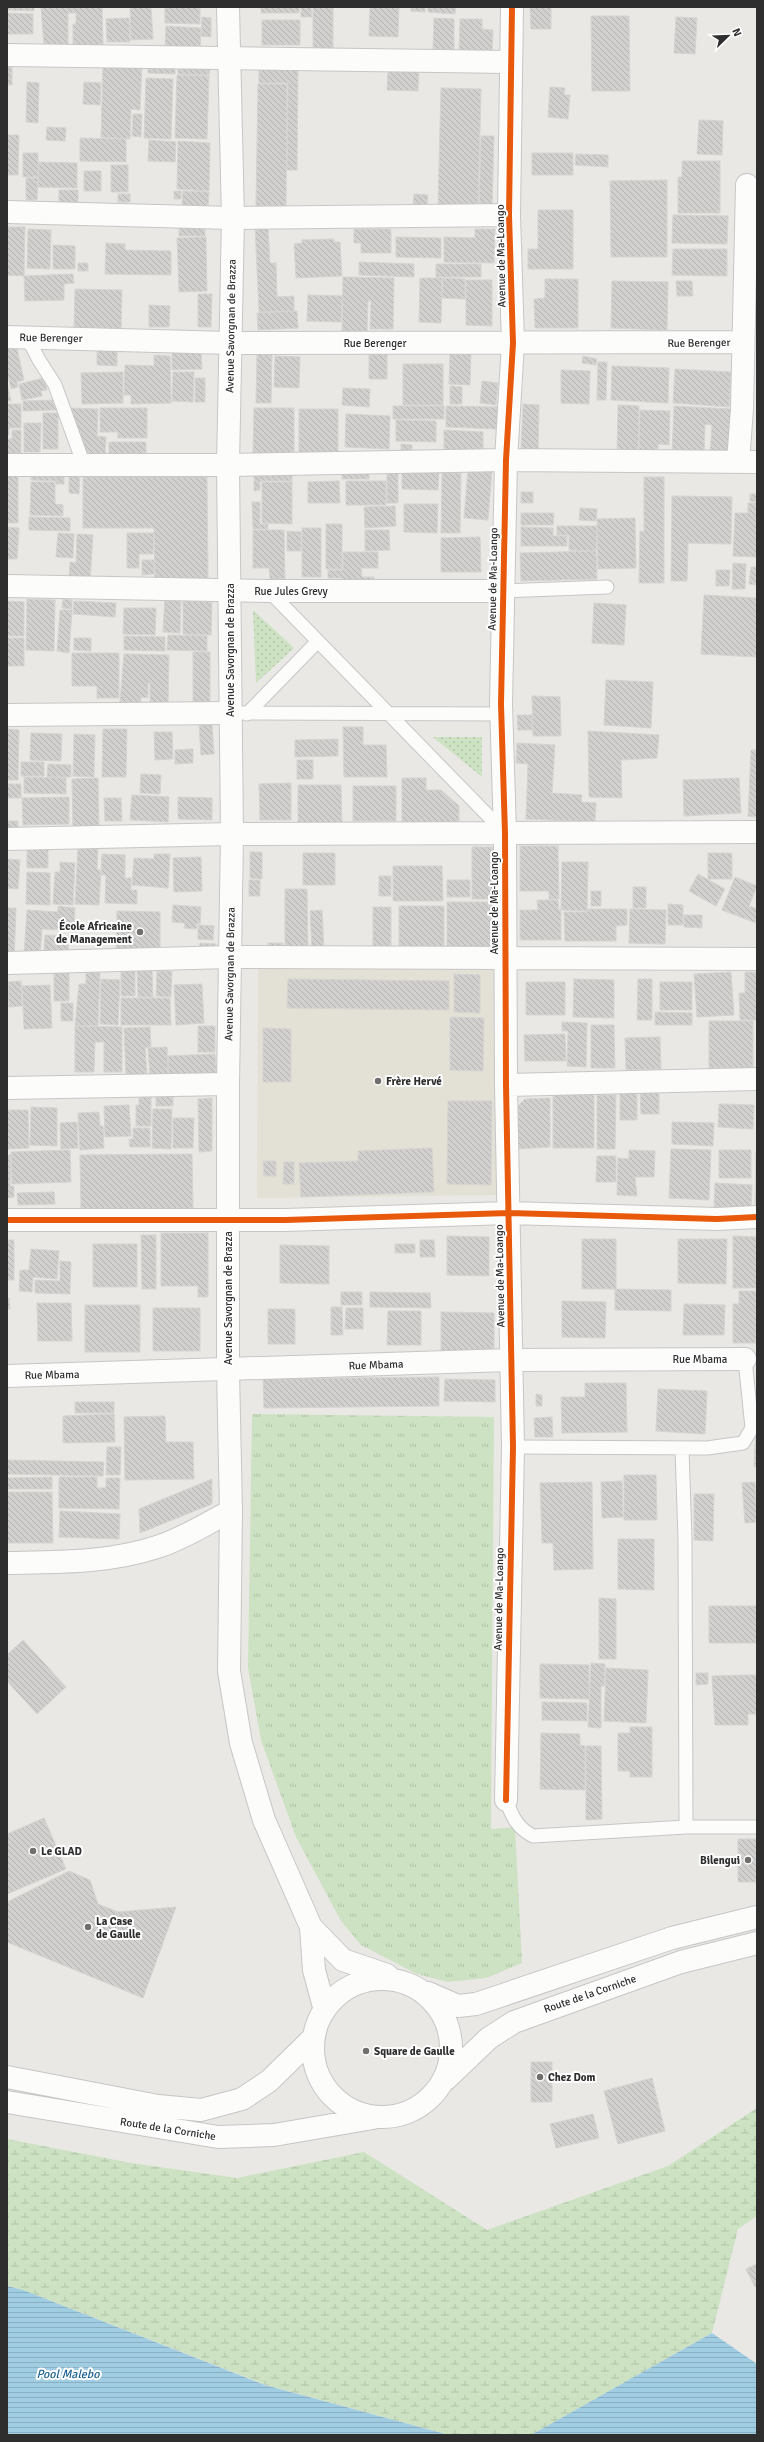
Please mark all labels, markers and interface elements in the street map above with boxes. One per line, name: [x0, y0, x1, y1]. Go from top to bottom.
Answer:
north arrow: [708, 16, 748, 56]
text: N: [729, 26, 744, 38]
street label: Avenue de Ma-Loango: [494, 204, 508, 308]
street label: Avenue Savorgnan de Brazza: [223, 259, 239, 393]
street label: Rue Berenger: [19, 331, 83, 345]
street label: Rue Berenger: [667, 336, 731, 350]
street label: Rue Berenger: [343, 337, 407, 350]
street label: Avenue de Ma-Loango: [486, 527, 500, 631]
street label: Avenue Savorgnan de Brazza: [224, 583, 237, 717]
street label: Rue Jules Grevy: [254, 585, 329, 598]
street label: Avenue de Ma-Loango: [488, 851, 501, 955]
street label: Avenue Savorgnan de Brazza: [222, 907, 238, 1041]
place label: École Africaine de Management: [56, 919, 133, 946]
marker: École Africaine de Management: [135, 927, 145, 937]
place label: Frère Hervé: [386, 1075, 442, 1088]
marker: Frère Hervé: [373, 1076, 383, 1086]
street label: Avenue de Ma-Loango: [493, 1224, 507, 1328]
street label: Avenue Savorgnan de Brazza: [222, 1231, 235, 1365]
street label: Rue Mbama: [673, 1353, 728, 1366]
street label: Rue Mbama: [348, 1358, 404, 1372]
street label: Rue Mbama: [24, 1368, 80, 1382]
street label: Avenue de Ma-Loango: [492, 1547, 506, 1651]
place label: Le GLAD: [41, 1845, 82, 1858]
marker: Le GLAD: [28, 1846, 38, 1856]
place label: Bilengui: [700, 1854, 740, 1867]
marker: Bilengui: [743, 1855, 753, 1865]
place label: La Case de Gaulle: [96, 1915, 141, 1941]
marker: La Case de Gaulle: [83, 1922, 93, 1932]
street label: Route de la Corniche: [542, 1972, 638, 2016]
place label: Square de Gaulle: [374, 2045, 455, 2058]
marker: Square de Gaulle: [361, 2046, 371, 2056]
place label: Chez Dom: [548, 2071, 596, 2084]
marker: Chez Dom: [535, 2072, 545, 2082]
street label: Route de la Corniche: [119, 2115, 217, 2143]
water label: Pool Malebo: [37, 2367, 100, 2382]

